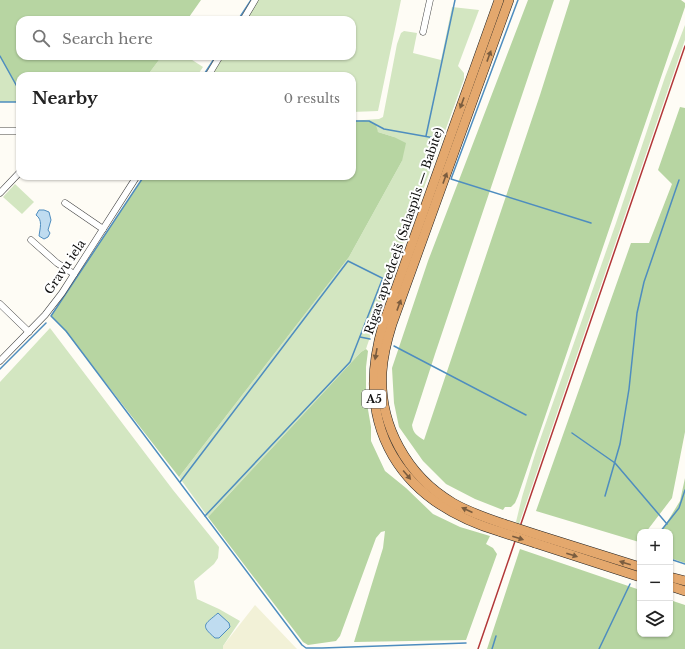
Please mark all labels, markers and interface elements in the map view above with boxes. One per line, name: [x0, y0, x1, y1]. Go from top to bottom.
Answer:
search box: [16, 16, 356, 60]
icon: search: [30, 27, 52, 49]
text: Search here: [62, 29, 153, 48]
one-way arrow: [486, 49, 492, 61]
text: Nearby: [32, 88, 98, 109]
text: 0 results: [284, 90, 340, 107]
one-way arrow: [459, 97, 465, 109]
street label: Rīgas apvedceļš (Salaspils — Babīte): [361, 125, 447, 337]
one-way arrow: [442, 171, 448, 183]
street label: Gravu iela: [41, 236, 89, 297]
one-way arrow: [396, 299, 402, 311]
one-way arrow: [373, 348, 379, 360]
road number: A5: [362, 390, 386, 408]
one-way arrow: [403, 470, 412, 481]
one-way arrow: [461, 507, 473, 513]
map controls: [637, 529, 673, 637]
button: +: [637, 529, 673, 565]
one-way arrow: [512, 535, 524, 541]
one-way arrow: [566, 552, 578, 558]
one-way arrow: [619, 560, 631, 566]
button: −: [637, 565, 673, 601]
button: layers: [637, 601, 673, 637]

